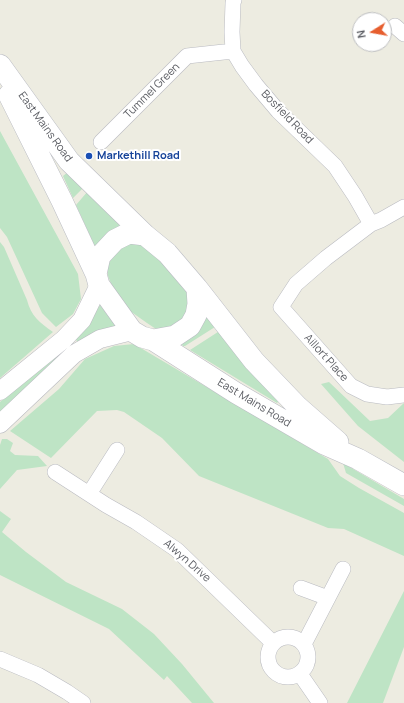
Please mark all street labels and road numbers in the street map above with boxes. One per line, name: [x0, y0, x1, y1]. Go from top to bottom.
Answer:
street label: Tummel Green: [121, 60, 183, 122]
street label: Bosfield Road: [258, 87, 316, 147]
street label: East Mains Road: [15, 89, 75, 165]
street label: Aillort Place: [301, 332, 351, 384]
street label: East Mains Road: [215, 376, 293, 430]
street label: Alwyn Drive: [161, 537, 213, 585]

